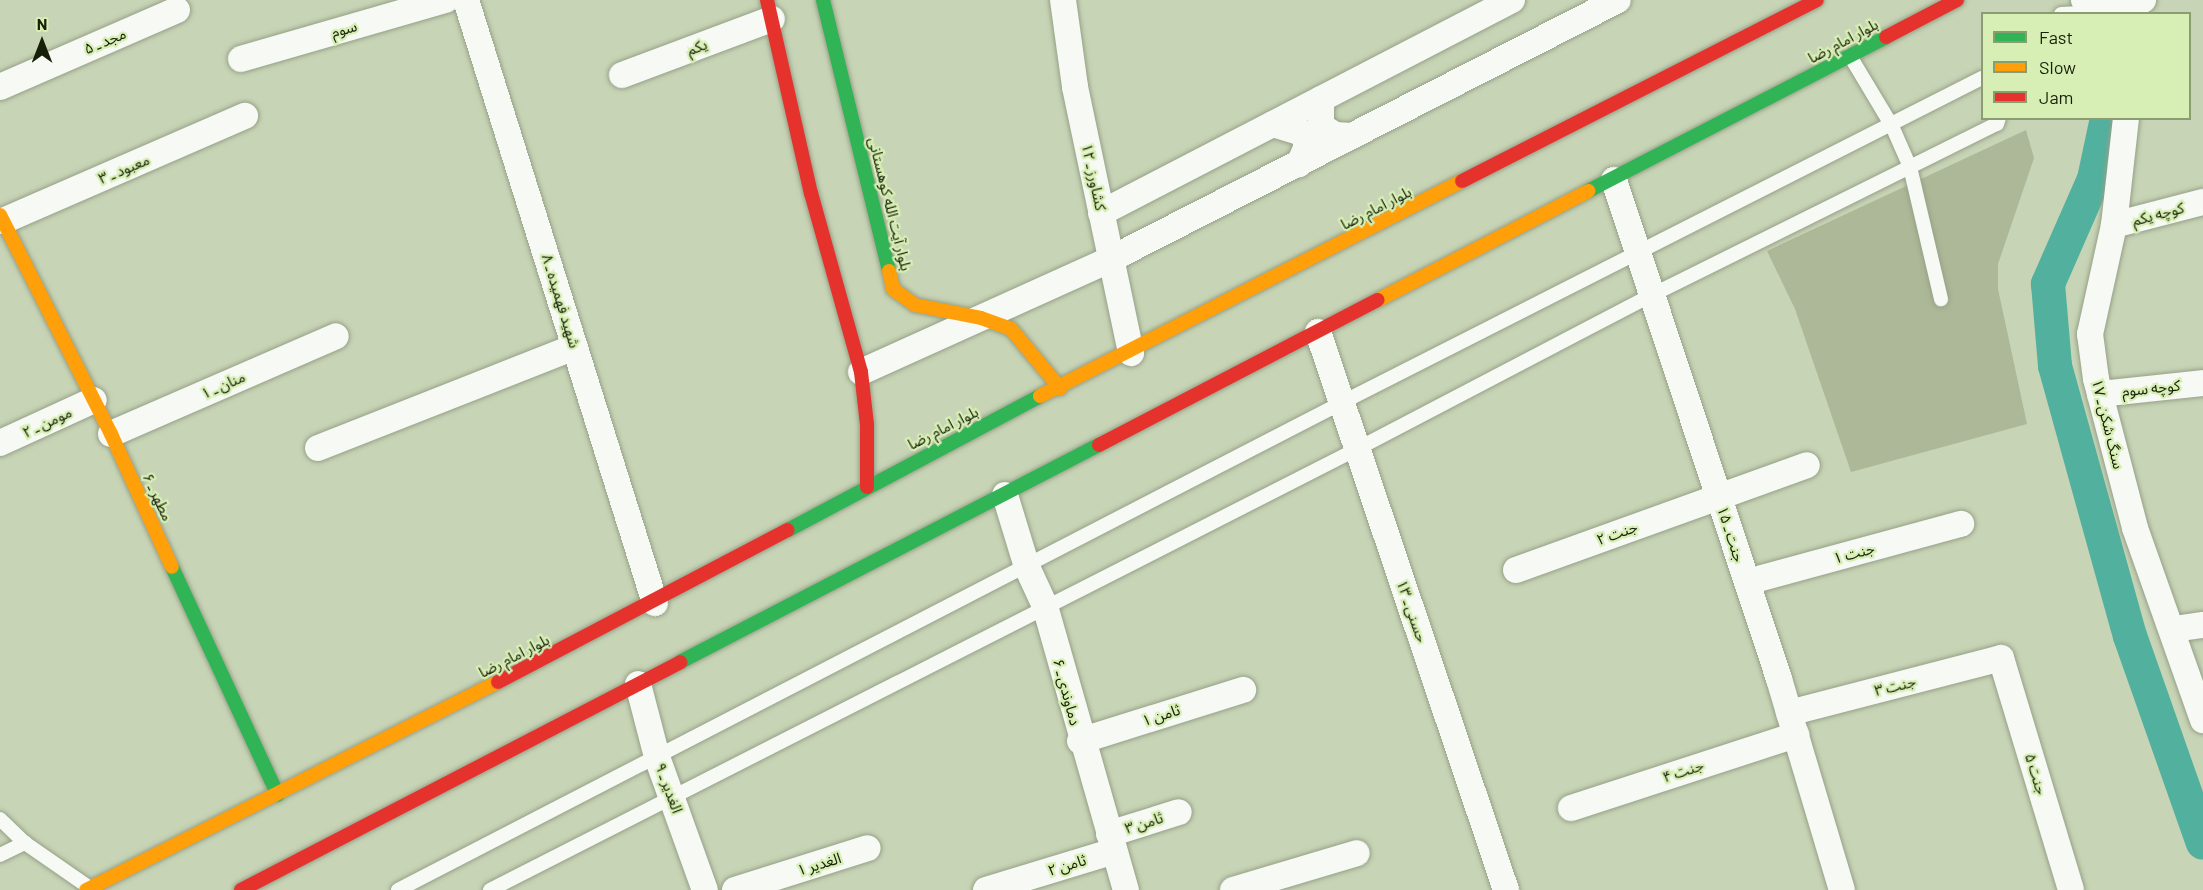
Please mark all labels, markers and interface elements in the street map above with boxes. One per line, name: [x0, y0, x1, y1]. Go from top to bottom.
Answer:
north arrow: [12, 12, 72, 72]
legend: [1981, 12, 2191, 120]
text: N: [37, 14, 47, 33]
street label: بلوار امام رضا: [1805, 15, 1881, 67]
street label: سوم: [329, 17, 359, 41]
street label: مجد ـ ۵: [81, 24, 129, 58]
text: Fast: [2039, 26, 2073, 48]
street label: یکم: [684, 35, 710, 59]
text: Slow: [2039, 56, 2076, 78]
text: Jam: [2039, 86, 2073, 108]
street label: بلوار آیت الله کوهستانی: [865, 135, 915, 273]
street label: کشاورز ـ ۱۲: [1078, 142, 1110, 212]
street label: معبود ـ ۳: [96, 150, 152, 188]
street label: بلوار امام رضا: [1338, 183, 1414, 233]
street label: کوچه یکم: [2130, 198, 2186, 230]
street label: شهید فهمیده ـ ۸: [538, 252, 584, 350]
street label: منان ـ ۱: [198, 367, 248, 403]
street label: کوچه سوم: [2121, 376, 2181, 400]
street label: سنگ شکن ـ ۱۷: [2088, 377, 2128, 471]
street label: مومن ـ ۲: [19, 403, 75, 441]
street label: بلوار امام رضا: [905, 403, 981, 453]
street label: مطهر ـ ۶: [139, 470, 177, 524]
street label: جنت ـ ۱۵: [1714, 504, 1748, 564]
street label: جنت ۲: [1594, 517, 1640, 549]
street label: جنت ۱: [1831, 539, 1877, 567]
street label: حسنی ـ ۱۳: [1393, 577, 1431, 645]
street label: بلوار امام رضا: [476, 631, 552, 681]
street label: دماوندی ـ ۶: [1049, 657, 1085, 727]
street label: جنت ۳: [1872, 672, 1918, 700]
street label: ثامن ۱: [1140, 700, 1182, 730]
street label: جنت ۵: [2021, 751, 2051, 797]
street label: جنت ۴: [1660, 756, 1706, 786]
street label: الغدیر ـ ۹: [652, 760, 686, 816]
street label: ثامن ۳: [1123, 808, 1165, 838]
street label: الغدیر ۱: [795, 849, 843, 879]
street label: ثامن ۲: [1046, 851, 1088, 879]

